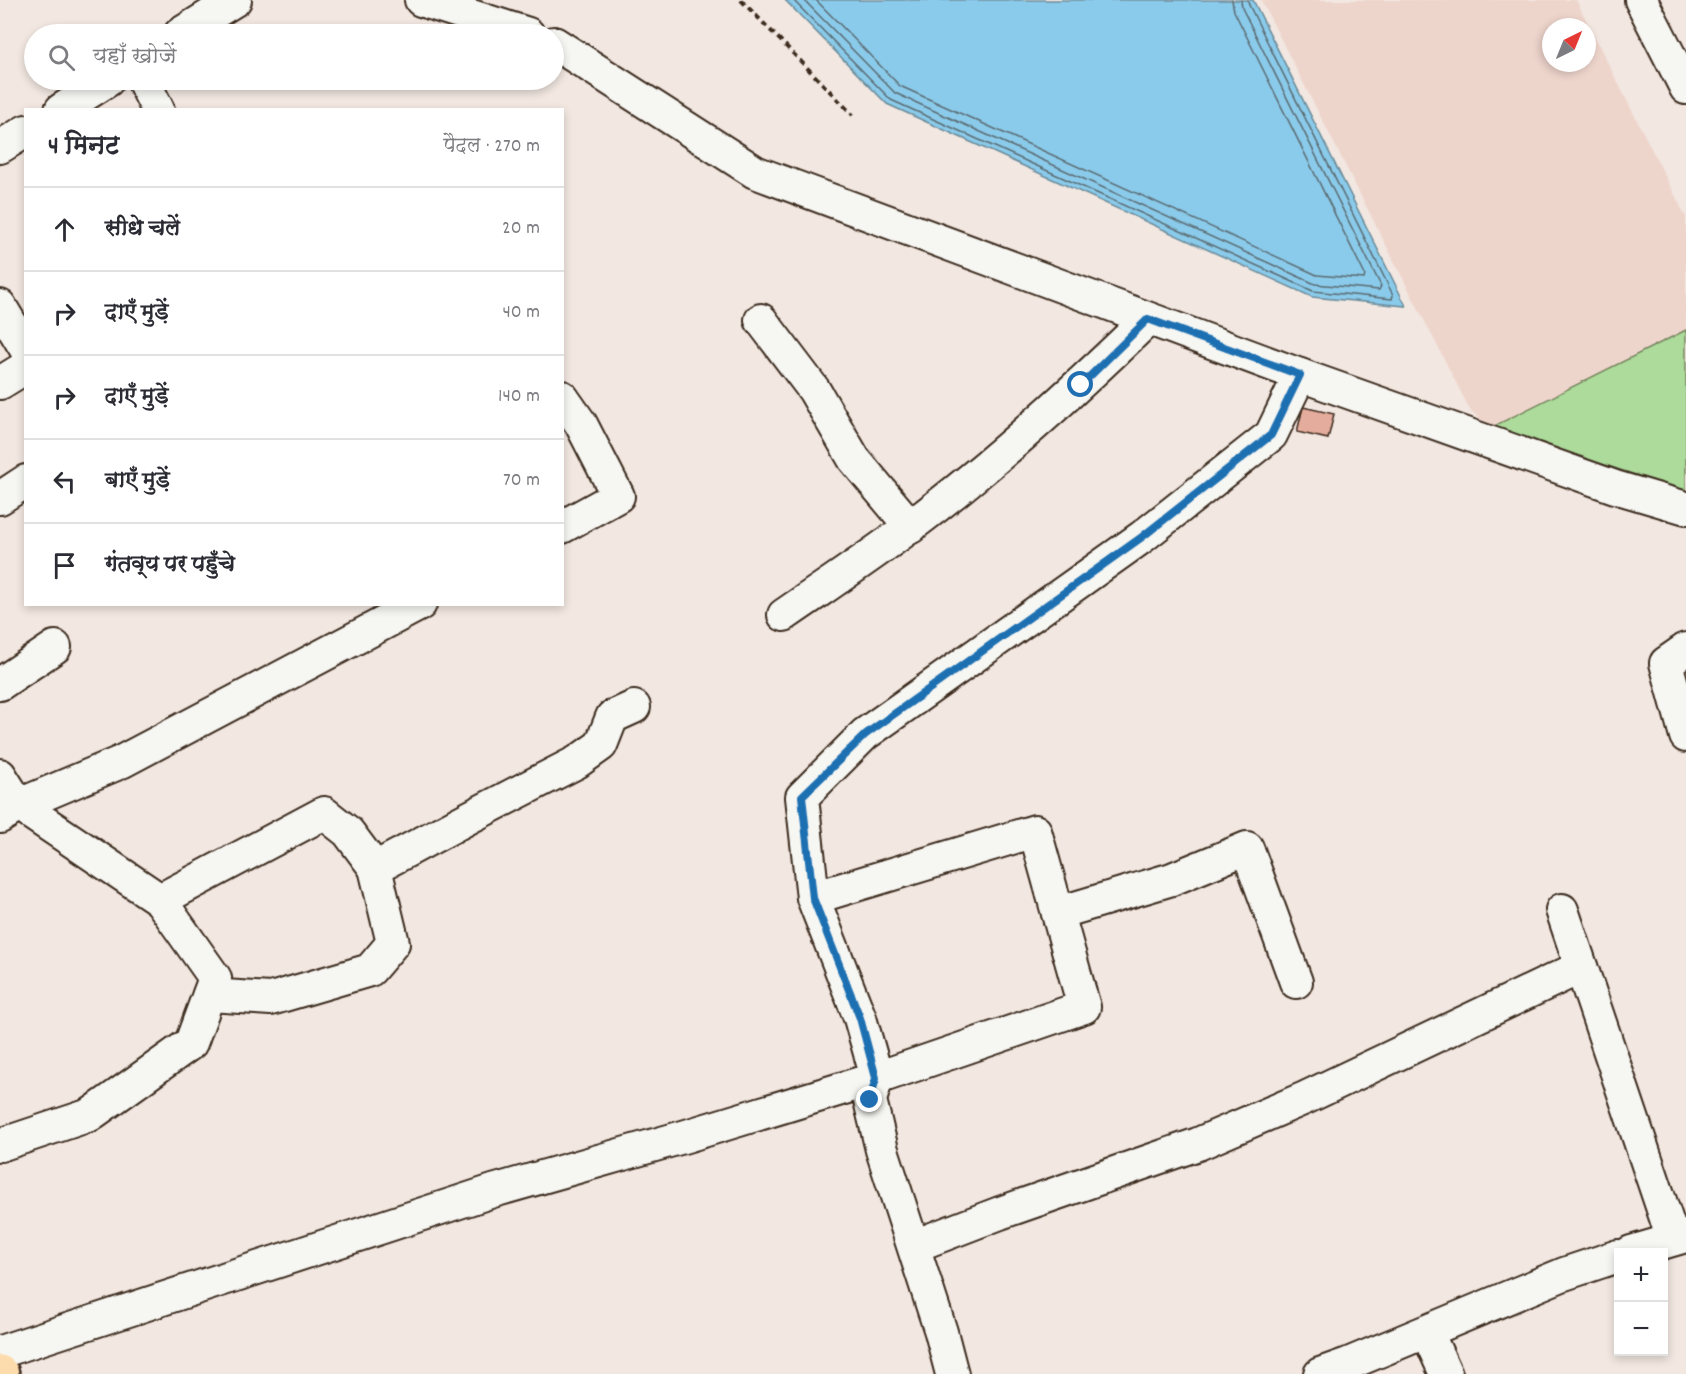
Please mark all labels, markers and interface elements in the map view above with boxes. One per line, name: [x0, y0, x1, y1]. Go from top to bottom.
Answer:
north arrow: [1542, 18, 1596, 72]
search box: [24, 24, 564, 90]
icon: search: [45, 41, 78, 74]
text: यहाँ खोजें: [93, 42, 176, 73]
text: 4 मिनट: [48, 129, 119, 166]
text: पैदल · 270 m: [443, 133, 540, 161]
icon: ahead: [48, 213, 81, 246]
text: सीधे चलें: [105, 214, 180, 245]
text: 20 m: [502, 215, 540, 243]
icon: right: [48, 297, 81, 330]
text: दाएँ मुड़ें: [105, 298, 169, 329]
text: 40 m: [502, 299, 540, 327]
route start: [1067, 371, 1093, 397]
icon: right: [48, 381, 81, 414]
text: दाएँ मुड़ें: [105, 382, 169, 413]
text: 140 m: [498, 383, 540, 411]
icon: left: [48, 465, 81, 498]
text: बाएँ मुड़ें: [105, 466, 170, 497]
text: 70 m: [503, 467, 540, 495]
icon: arrive: [48, 549, 81, 582]
text: गंतव्य पर पहुँचे: [105, 550, 235, 581]
route end: [856, 1086, 882, 1112]
map controls: [1614, 1248, 1668, 1356]
button: +: [1614, 1248, 1668, 1302]
button: −: [1614, 1302, 1668, 1356]

